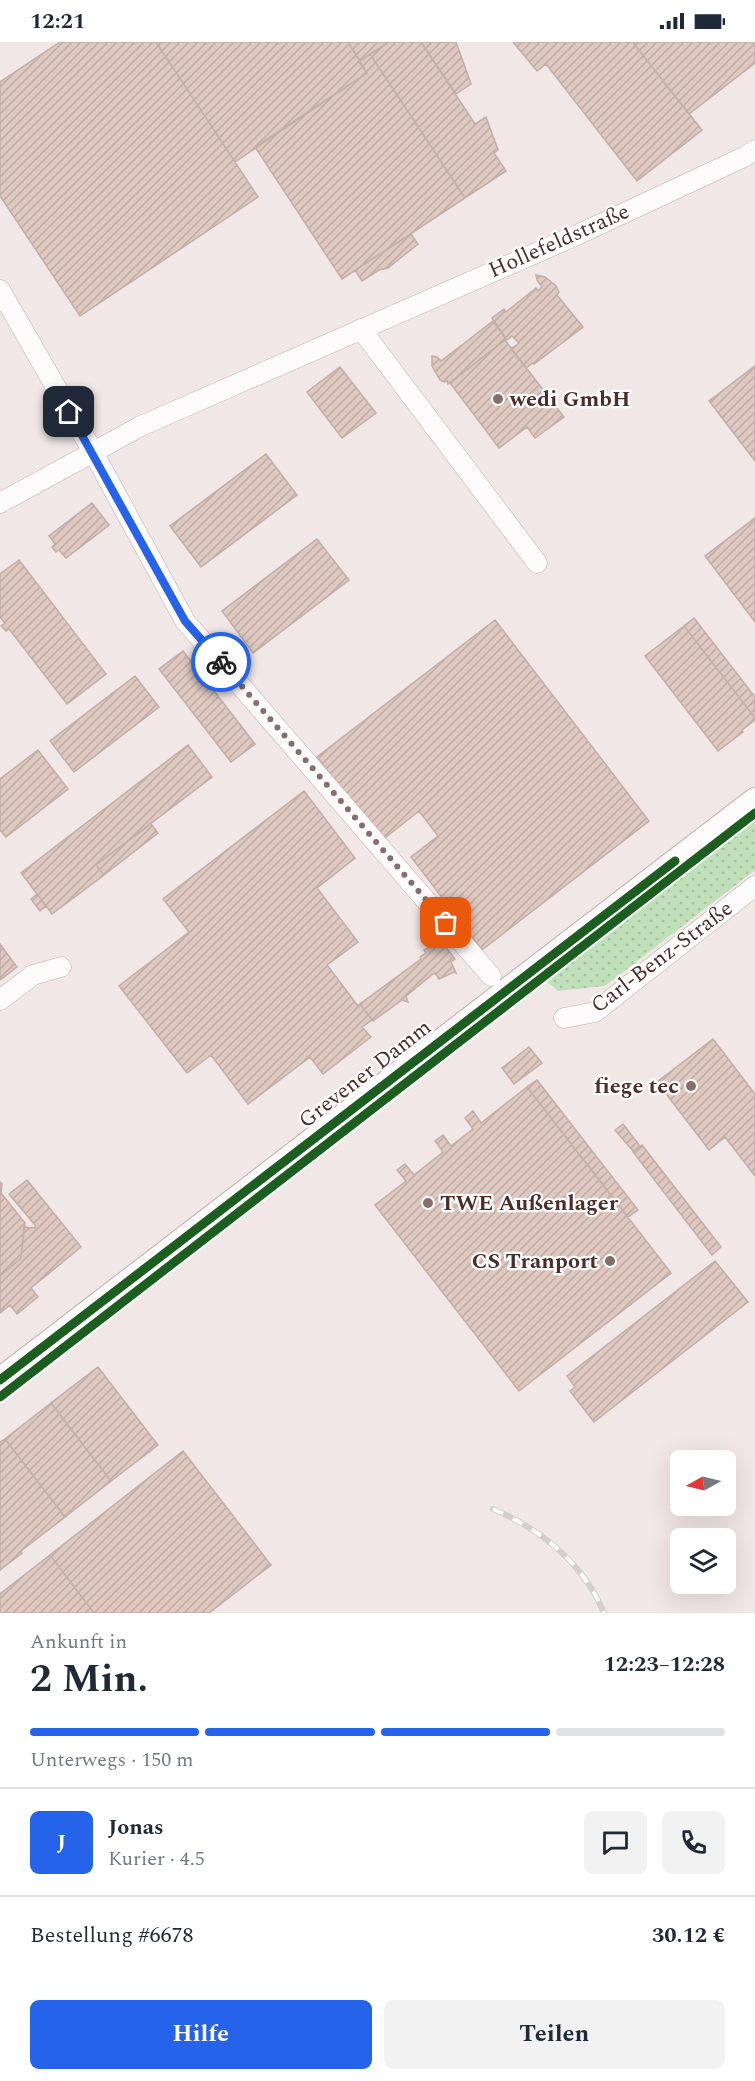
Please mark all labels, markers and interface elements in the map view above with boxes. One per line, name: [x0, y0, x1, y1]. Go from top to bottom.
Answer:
text: 12:21: [30, 5, 85, 38]
street label: Hollefeldstraße: [483, 195, 635, 287]
place label: wedi GmbH: [509, 383, 630, 416]
pin: [43, 386, 94, 437]
marker: wedi GmbH: [491, 392, 505, 406]
icon: home: [52, 395, 85, 428]
courier: [191, 632, 251, 692]
icon: bike: [205, 646, 238, 679]
street label: Carl-Benz-Straße: [584, 892, 740, 1022]
pin: [420, 897, 471, 948]
icon: bag: [429, 906, 462, 939]
street label: Grevener Damm: [291, 1011, 439, 1137]
place label: fiege tec: [594, 1070, 679, 1103]
marker: fiege tec: [684, 1079, 698, 1093]
place label: TWE Außenlager: [440, 1187, 619, 1220]
marker: TWE Außenlager: [421, 1196, 435, 1210]
place label: CS Tranport: [472, 1245, 598, 1278]
marker: CS Tranport: [603, 1254, 617, 1268]
north arrow: [670, 1450, 736, 1516]
map controls: [670, 1450, 736, 1594]
button: layers: [670, 1528, 736, 1594]
text: Ankunft in: [30, 1627, 127, 1657]
text: 12:23–12:28: [603, 1648, 725, 1681]
text: 2 Min.: [30, 1650, 148, 1709]
text: Unterwegs · 150 m: [30, 1745, 193, 1775]
text: Jonas: [108, 1811, 164, 1844]
button: chat: [584, 1811, 647, 1874]
button: phone: [662, 1811, 725, 1874]
text: J: [57, 1826, 66, 1859]
text: Kurier · 4.5: [108, 1844, 205, 1874]
text: Bestellung #6678: [30, 1919, 194, 1952]
text: 30.12 €: [652, 1919, 725, 1952]
button: Hilfe: [30, 2000, 372, 2069]
button: Teilen: [384, 2000, 725, 2069]

